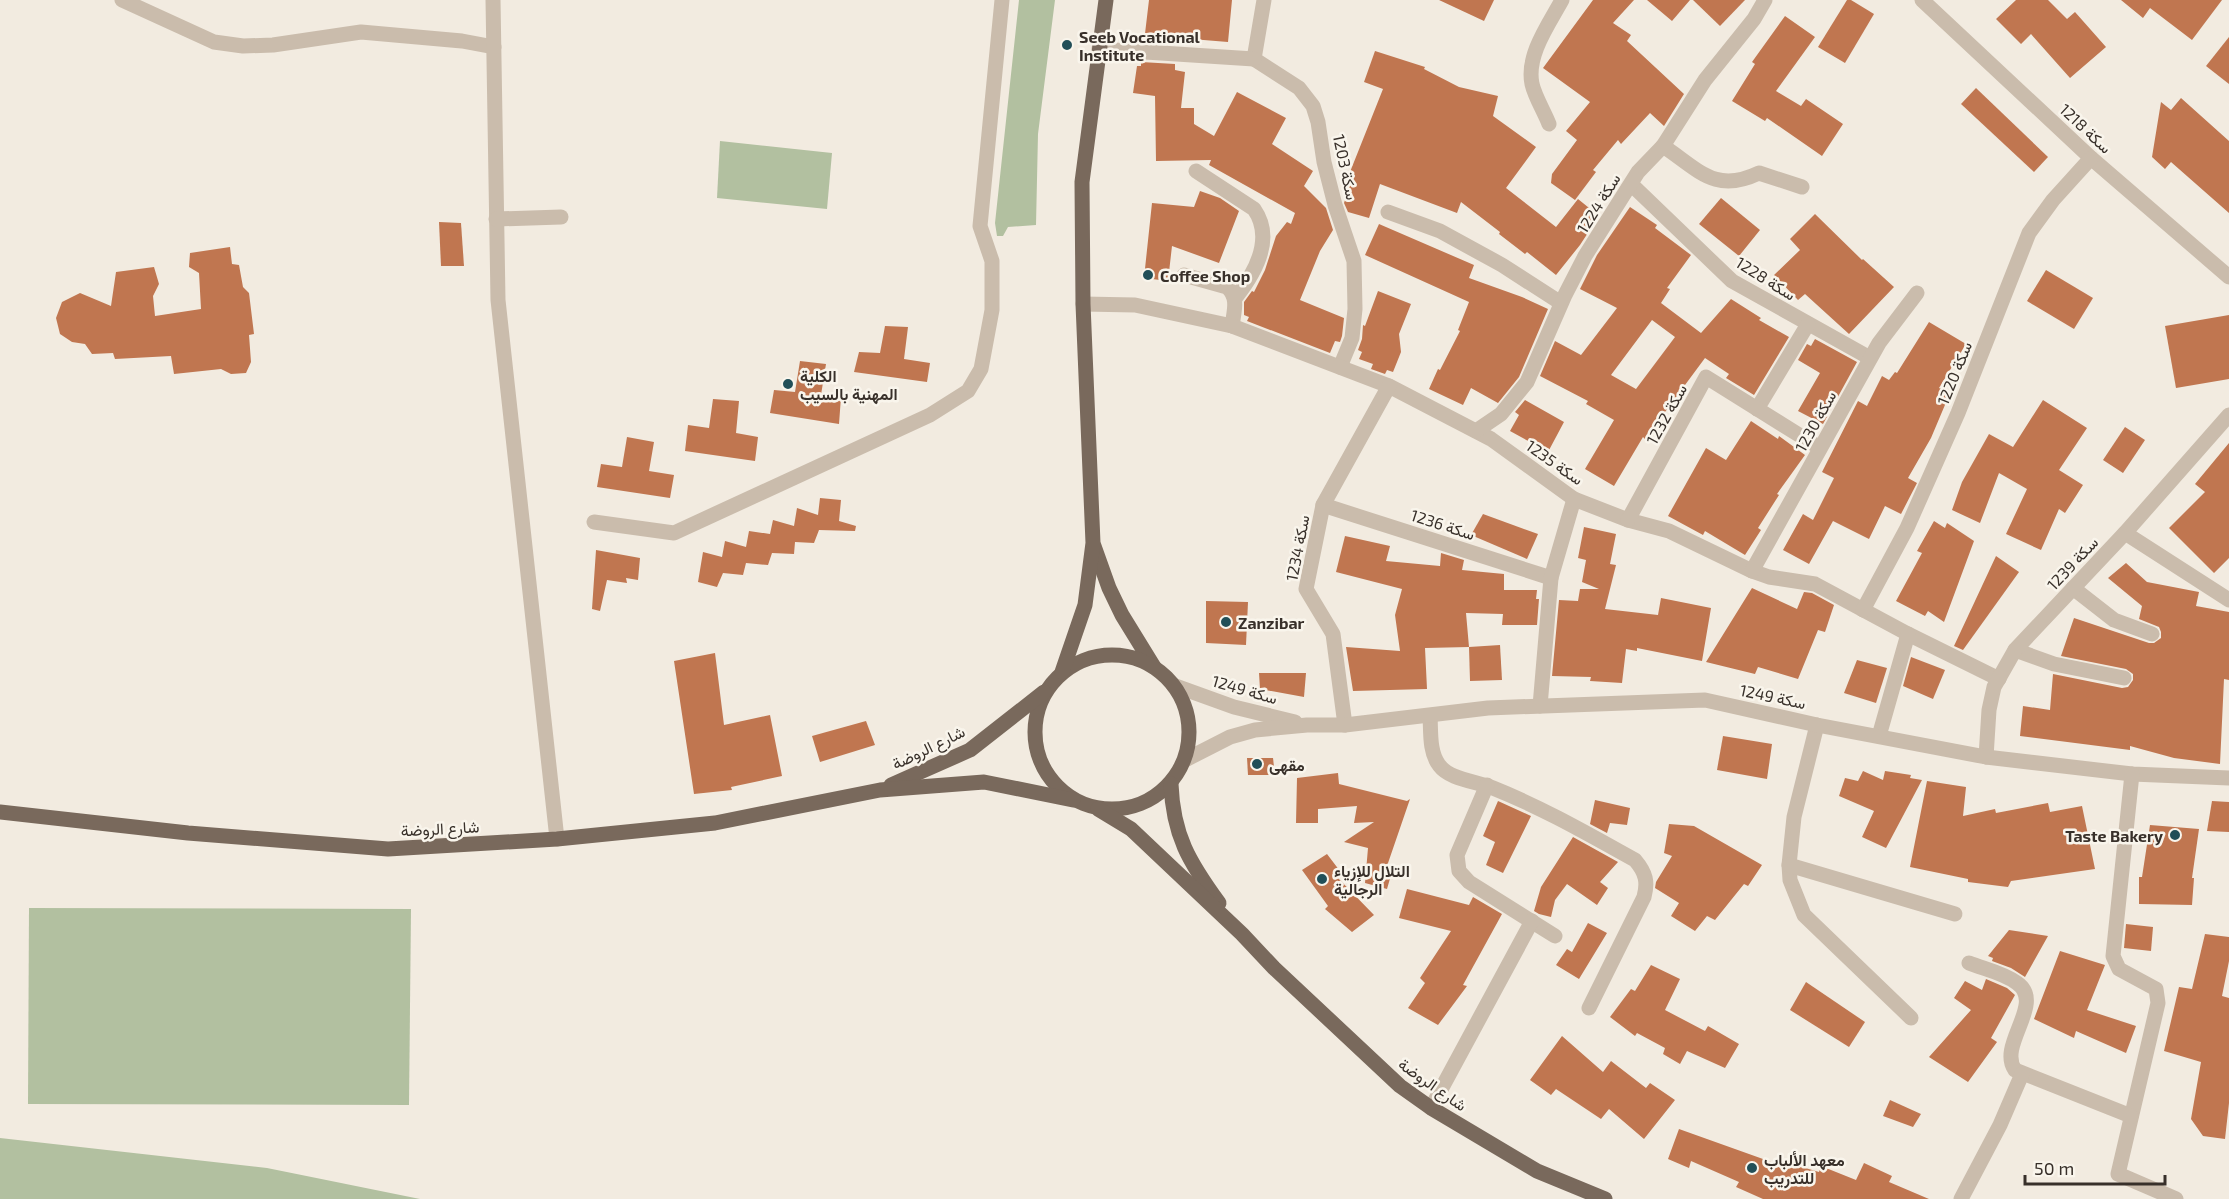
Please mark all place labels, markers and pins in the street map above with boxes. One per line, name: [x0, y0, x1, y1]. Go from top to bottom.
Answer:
place label: Seeb Vocational Institute: [1079, 27, 1201, 64]
marker: Seeb Vocational Institute: [1060, 38, 1074, 52]
place label: Coffee Shop: [1160, 266, 1250, 285]
marker: Coffee Shop: [1141, 268, 1155, 282]
place label: الكلية المهنية بالسيب: [800, 366, 898, 405]
marker: الكلية المهنية بالسيب: [781, 377, 795, 391]
place label: Zanzibar: [1238, 613, 1305, 632]
marker: Zanzibar: [1219, 615, 1233, 629]
place label: مقهى: [1269, 755, 1305, 776]
marker: مقهى: [1250, 757, 1264, 771]
place label: Taste Bakery: [2065, 826, 2163, 846]
marker: Taste Bakery: [2168, 828, 2182, 842]
place label: التلال للإزياء الرجالية: [1334, 861, 1410, 900]
marker: التلال للإزياء الرجالية: [1315, 872, 1329, 886]
place label: معهد الألباب للتدريب: [1764, 1150, 1845, 1189]
marker: معهد الألباب للتدريب: [1745, 1161, 1759, 1175]

